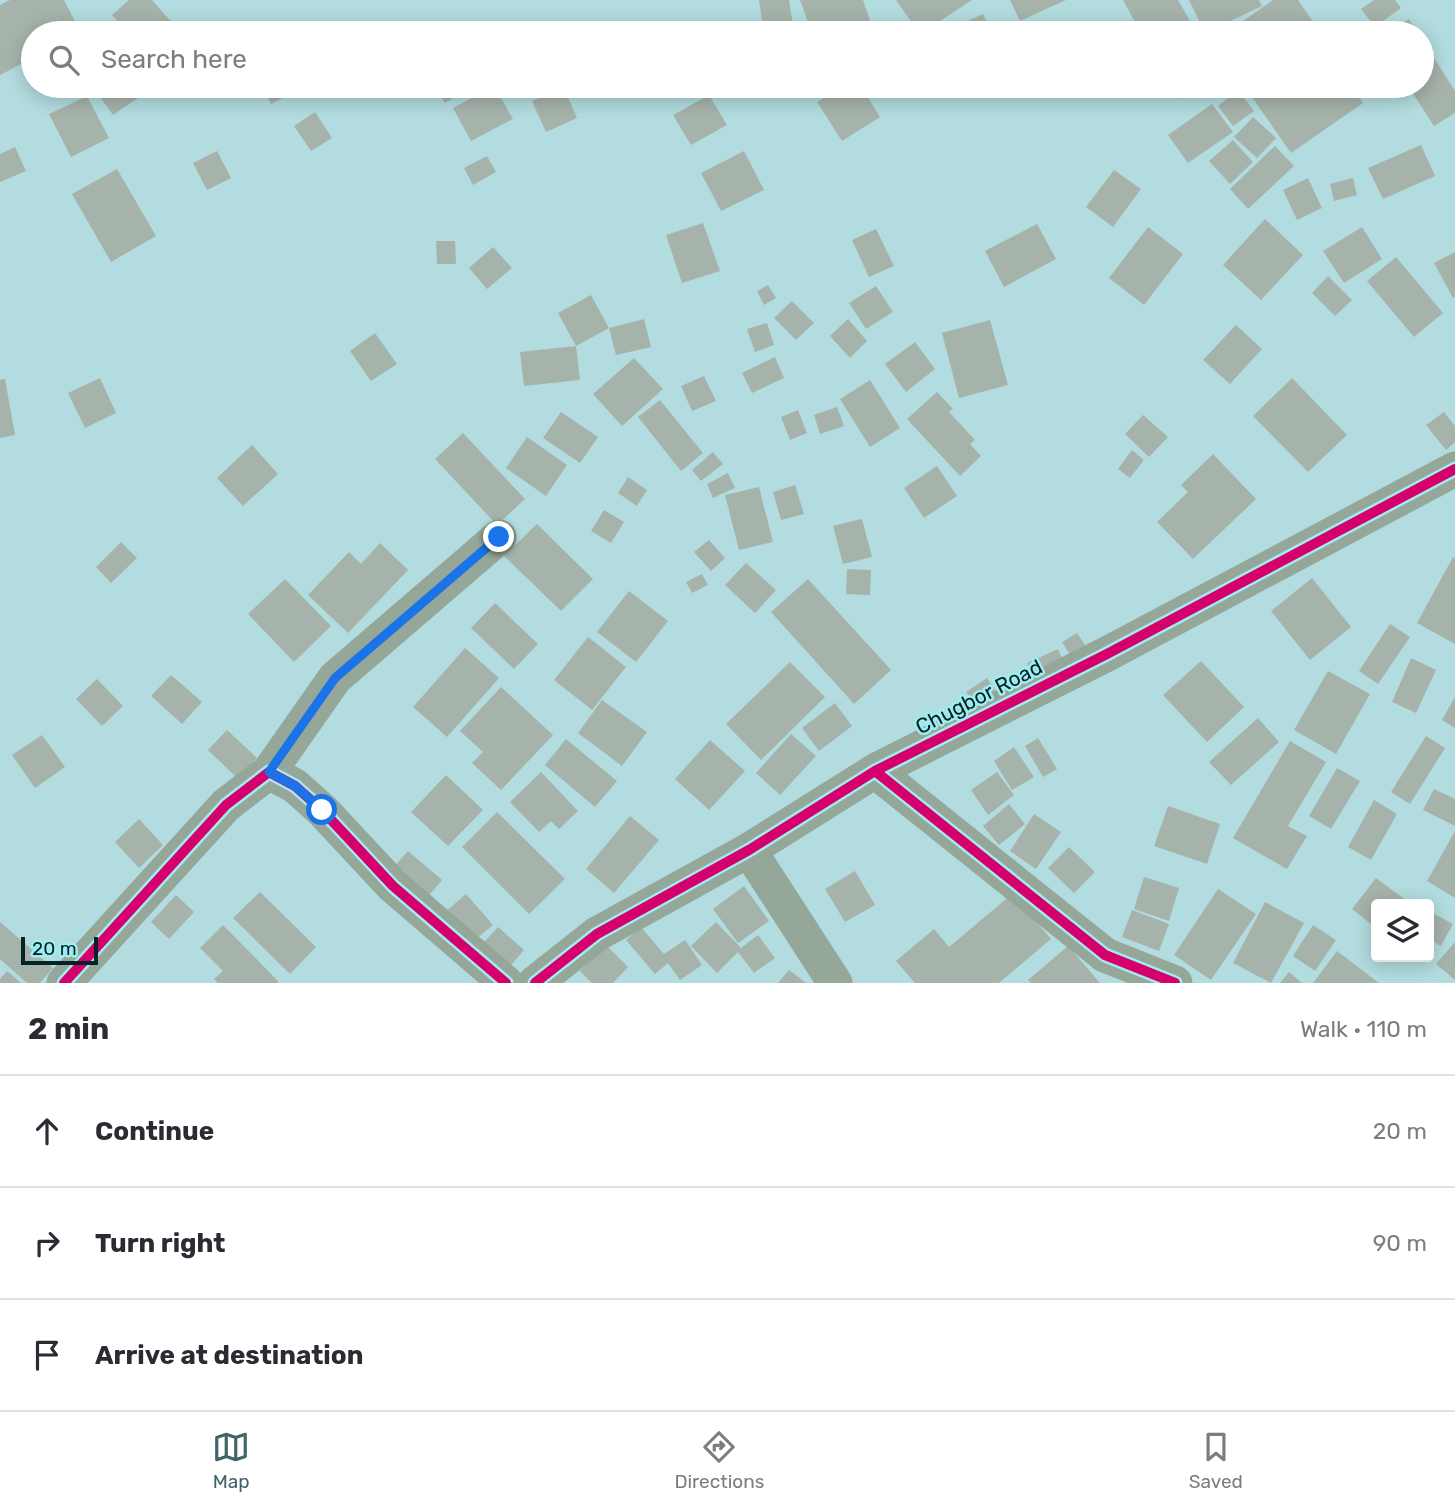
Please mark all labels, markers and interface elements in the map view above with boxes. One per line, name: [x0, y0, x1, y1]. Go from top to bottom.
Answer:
search box: [21, 21, 1434, 98]
icon: search: [45, 41, 83, 79]
text: Search here: [101, 44, 247, 75]
route end: [483, 521, 514, 552]
street label: Chugbor Road: [911, 654, 1046, 739]
route start: [306, 794, 337, 825]
map controls: [1371, 899, 1434, 962]
button: layers: [1371, 899, 1434, 962]
scale bar: [21, 934, 98, 966]
text: 20 m: [32, 937, 77, 960]
text: 2 min: [28, 1011, 109, 1047]
text: Walk · 110 m: [1300, 1015, 1427, 1043]
icon: ahead: [28, 1112, 66, 1150]
text: Continue: [95, 1116, 214, 1147]
text: 20 m: [1373, 1117, 1427, 1145]
icon: right: [28, 1224, 66, 1262]
text: Turn right: [95, 1228, 225, 1259]
text: 90 m: [1373, 1229, 1427, 1257]
icon: arrive: [28, 1336, 66, 1374]
text: Arrive at destination: [95, 1340, 363, 1371]
tab: Map: [212, 1428, 250, 1493]
tab: Directions: [674, 1428, 764, 1493]
tab: Saved: [1189, 1428, 1243, 1493]

